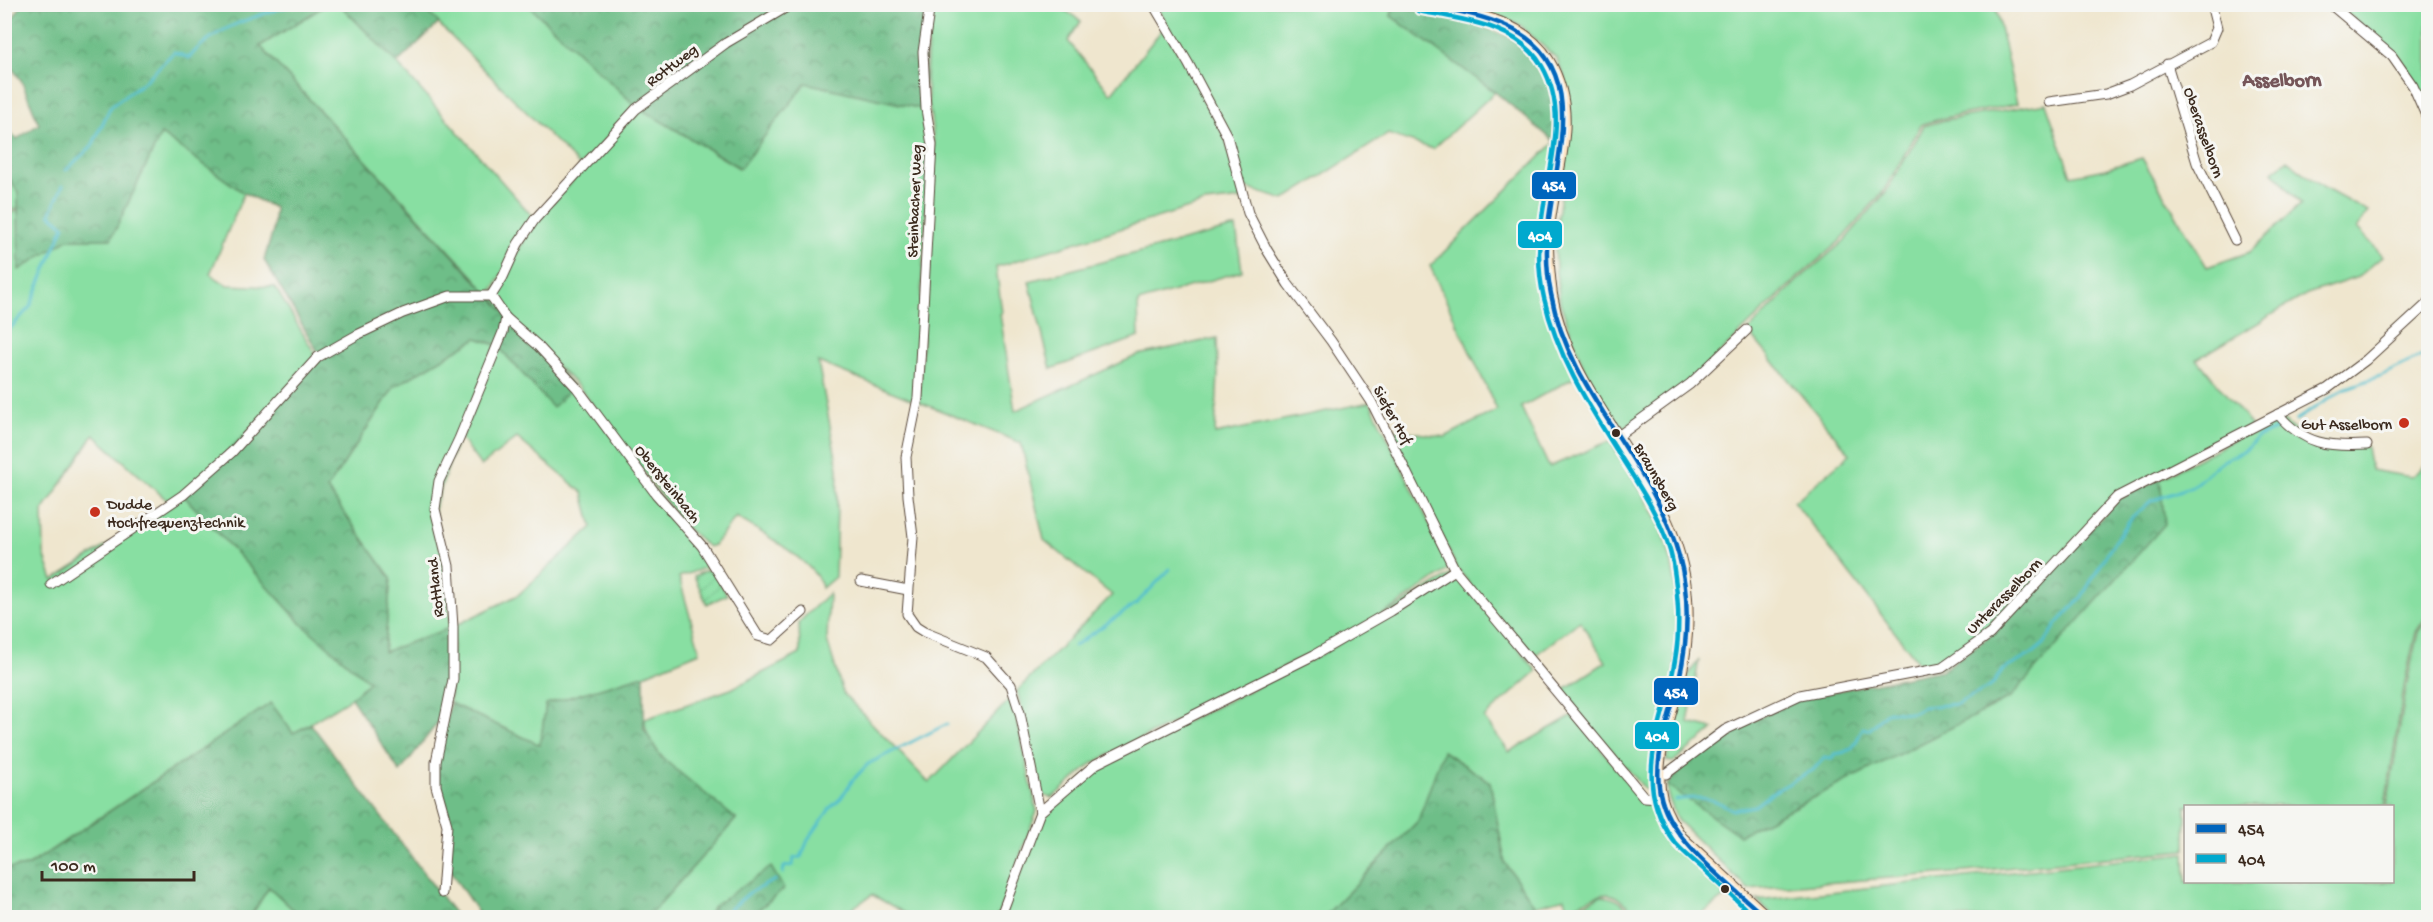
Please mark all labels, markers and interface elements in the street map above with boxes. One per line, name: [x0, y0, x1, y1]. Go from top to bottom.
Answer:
street label: Rottweg: [644, 41, 703, 92]
district label: Asselborn: [2242, 71, 2322, 94]
street label: Oberasselborn: [2177, 85, 2226, 181]
street label: Steinbacher Weg: [905, 144, 928, 258]
line badge: 454: [1531, 171, 1577, 200]
text: 454: [1541, 179, 1566, 198]
line badge: 404: [1517, 220, 1563, 249]
text: 404: [1527, 229, 1553, 248]
street label: Siefer Hof: [1367, 383, 1415, 449]
marker: Gut Asselborn: [2397, 416, 2411, 430]
place label: Gut Asselborn: [2301, 417, 2392, 436]
unlabelled marker: [1610, 427, 1622, 439]
street label: Braunsberg: [1627, 440, 1682, 515]
street label: Obersteinbach: [629, 442, 704, 528]
place label: Dudde Hochfrequenztechnik: [106, 497, 246, 534]
marker: Dudde Hochfrequenztechnik: [88, 505, 102, 519]
street label: Unterasselborn: [1963, 555, 2048, 639]
street label: Rottland: [425, 556, 450, 618]
line badge: 454: [1653, 677, 1699, 706]
text: 454: [1663, 686, 1688, 705]
line badge: 404: [1634, 721, 1680, 750]
text: 404: [1644, 729, 1670, 748]
legend: [2184, 805, 2394, 883]
text: 454: [2238, 821, 2265, 842]
scale bar: [42, 844, 194, 882]
text: 404: [2238, 851, 2266, 872]
text: 100 m: [50, 857, 96, 878]
unlabelled marker: [1719, 883, 1731, 895]

